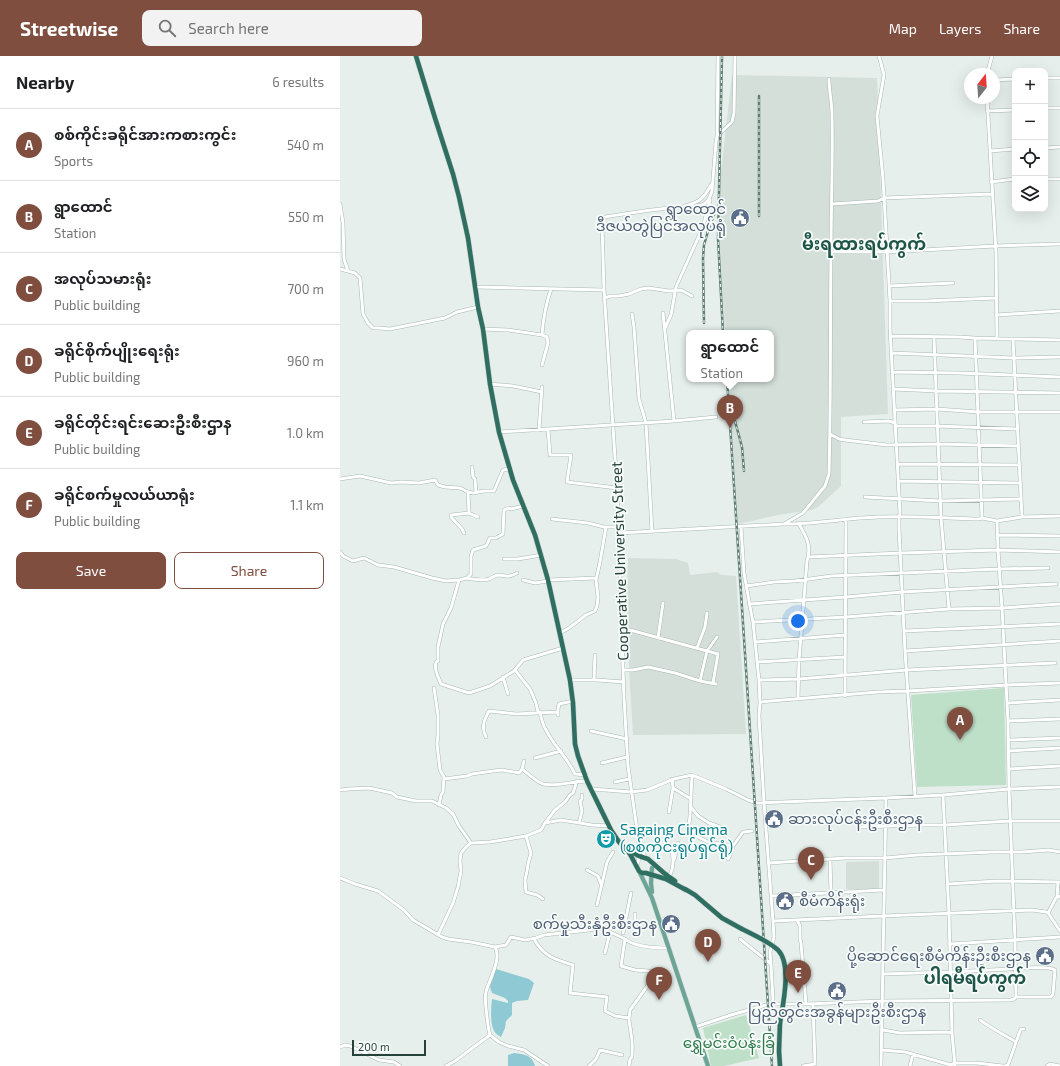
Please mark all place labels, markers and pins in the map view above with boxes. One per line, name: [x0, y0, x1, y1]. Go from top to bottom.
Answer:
place label: ရွာထောင် ဒီဇယ်တွဲပြင်အလုပ်ရုံ: [596, 199, 726, 238]
public building icon: ရွာထောင် ဒီဇယ်တွဲပြင်အလုပ်ရုံ: [729, 207, 751, 229]
pin: B: [717, 395, 743, 428]
pin: A: [947, 707, 973, 740]
public building icon: ဆားလုပ်ငန်းဦးစီးဌာန: [763, 808, 785, 830]
place label: ဆားလုပ်ငန်းဦးစီးဌာန: [788, 809, 924, 831]
place label: Sagaing Cinema (စစ်ကိုင်းရုပ်ရှင်ရုံ): [620, 820, 733, 859]
theatre icon: Sagaing Cinema (စစ်ကိုင်းရုပ်ရှင်ရုံ): [595, 828, 617, 850]
pin: C: [798, 847, 824, 880]
public building icon: စီမံကိန်းရုံး‌: [774, 890, 796, 912]
place label: စီမံကိန်းရုံး‌: [799, 891, 865, 913]
public building icon: စက်မှုသီးနှံဦးစီးဌာန: [660, 913, 682, 935]
place label: စက်မှုသီးနှံဦးစီးဌာန: [533, 914, 657, 936]
pin: D: [695, 929, 721, 962]
public building icon: ပို့ဆောင်ရေးစီမံကိန်းဦးစီးဌာန: [1034, 945, 1056, 967]
place label: ပို့ဆောင်ရေးစီမံကိန်းဦးစီးဌာန: [847, 946, 1031, 968]
pin: E: [785, 960, 811, 993]
pin: F: [646, 967, 672, 1000]
public building icon: ပြည်တွင်းအခွန်များဦးစီးဌာန: [826, 980, 848, 1002]
place label: ပြည်တွင်းအခွန်များဦးစီးဌာန: [748, 1002, 927, 1024]

